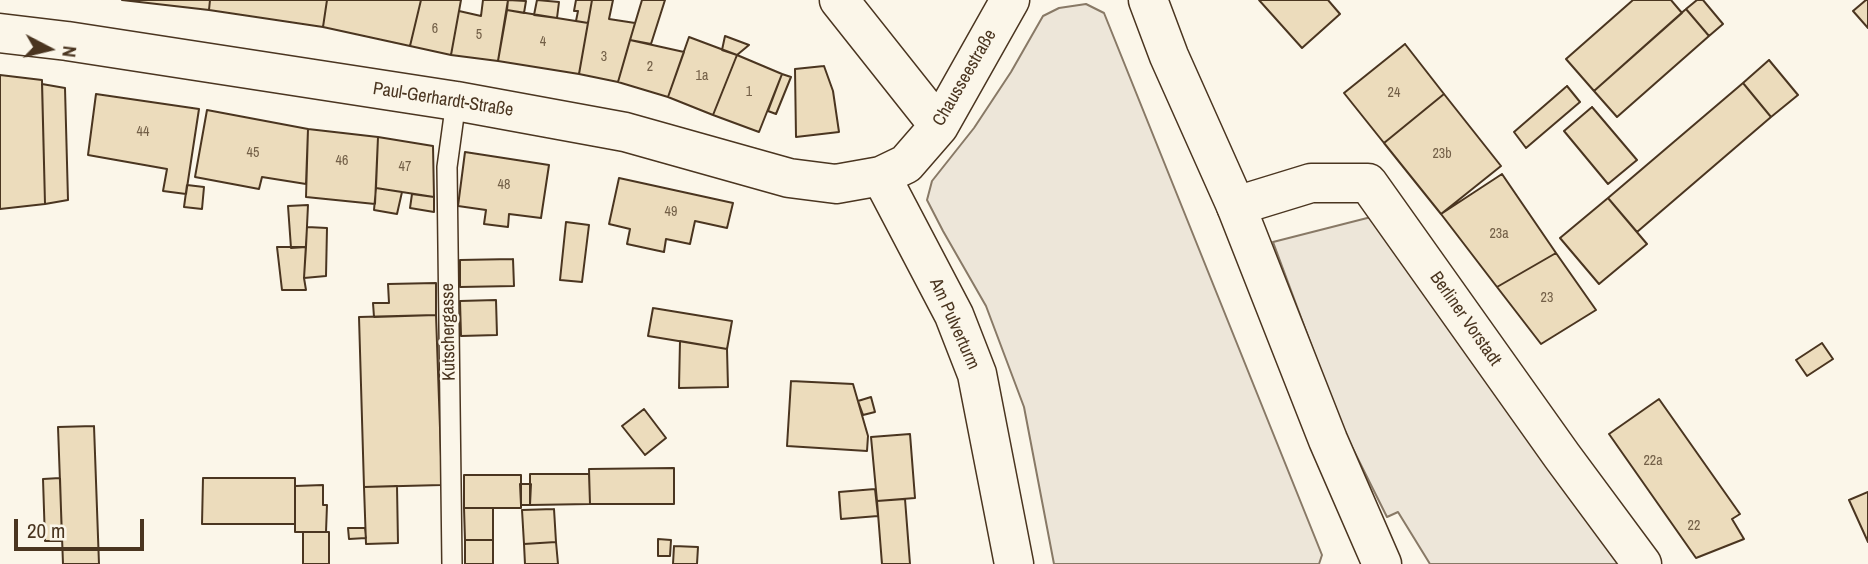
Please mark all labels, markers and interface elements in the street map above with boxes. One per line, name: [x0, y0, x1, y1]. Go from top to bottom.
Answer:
north arrow: [14, 14, 84, 84]
house number: 6: [432, 21, 438, 37]
street label: Chausseestraße: [929, 26, 1001, 130]
house number: 5: [476, 27, 482, 43]
house number: 4: [540, 34, 546, 50]
text: N: [56, 44, 83, 59]
house number: 3: [601, 49, 607, 65]
house number: 2: [647, 59, 653, 75]
house number: 1a: [696, 68, 708, 84]
street label: Paul-Gerhardt-Straße: [371, 78, 515, 122]
house number: 1: [746, 84, 752, 100]
house number: 24: [1388, 85, 1400, 101]
house number: 44: [137, 124, 149, 140]
house number: 45: [247, 145, 259, 161]
house number: 23b: [1432, 146, 1452, 162]
house number: 46: [336, 153, 348, 169]
house number: 47: [399, 159, 411, 175]
house number: 48: [498, 177, 510, 193]
house number: 49: [665, 204, 677, 220]
house number: 23a: [1489, 226, 1509, 242]
street label: Berliner Vorstadt: [1425, 268, 1505, 370]
street label: Am Pulverturm: [924, 275, 984, 373]
street label: Kutschergasse: [437, 283, 461, 381]
house number: 23: [1541, 290, 1553, 306]
house number: 22a: [1643, 453, 1663, 469]
scale bar: [18, 504, 147, 548]
text: 20 m: [27, 516, 65, 545]
house number: 22: [1688, 518, 1700, 534]

